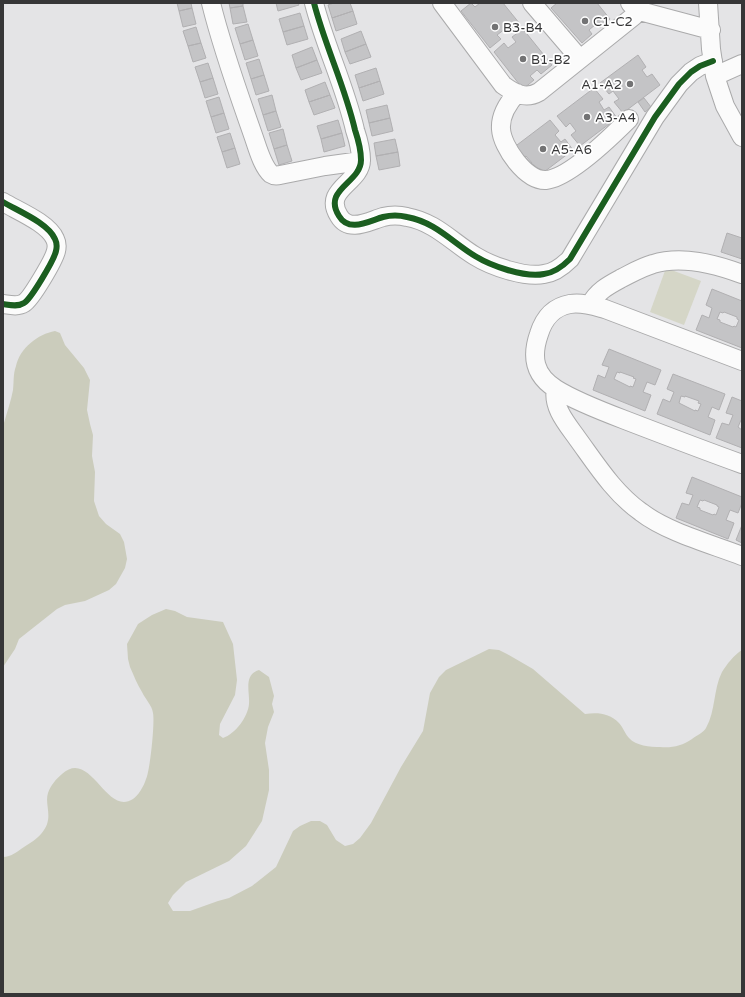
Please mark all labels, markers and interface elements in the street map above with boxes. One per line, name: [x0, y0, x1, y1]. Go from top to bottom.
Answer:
place label: C1-C2: [593, 14, 633, 30]
marker: C1-C2: [580, 16, 590, 26]
place label: B3-B4: [503, 20, 543, 36]
marker: B3-B4: [490, 22, 500, 32]
place label: B1-B2: [531, 52, 571, 68]
marker: B1-B2: [518, 54, 528, 64]
place label: A1-A2: [581, 77, 622, 93]
marker: A1-A2: [625, 79, 635, 89]
place label: A3-A4: [595, 110, 636, 126]
marker: A3-A4: [582, 112, 592, 122]
place label: A5-A6: [551, 142, 592, 158]
marker: A5-A6: [538, 144, 548, 154]

